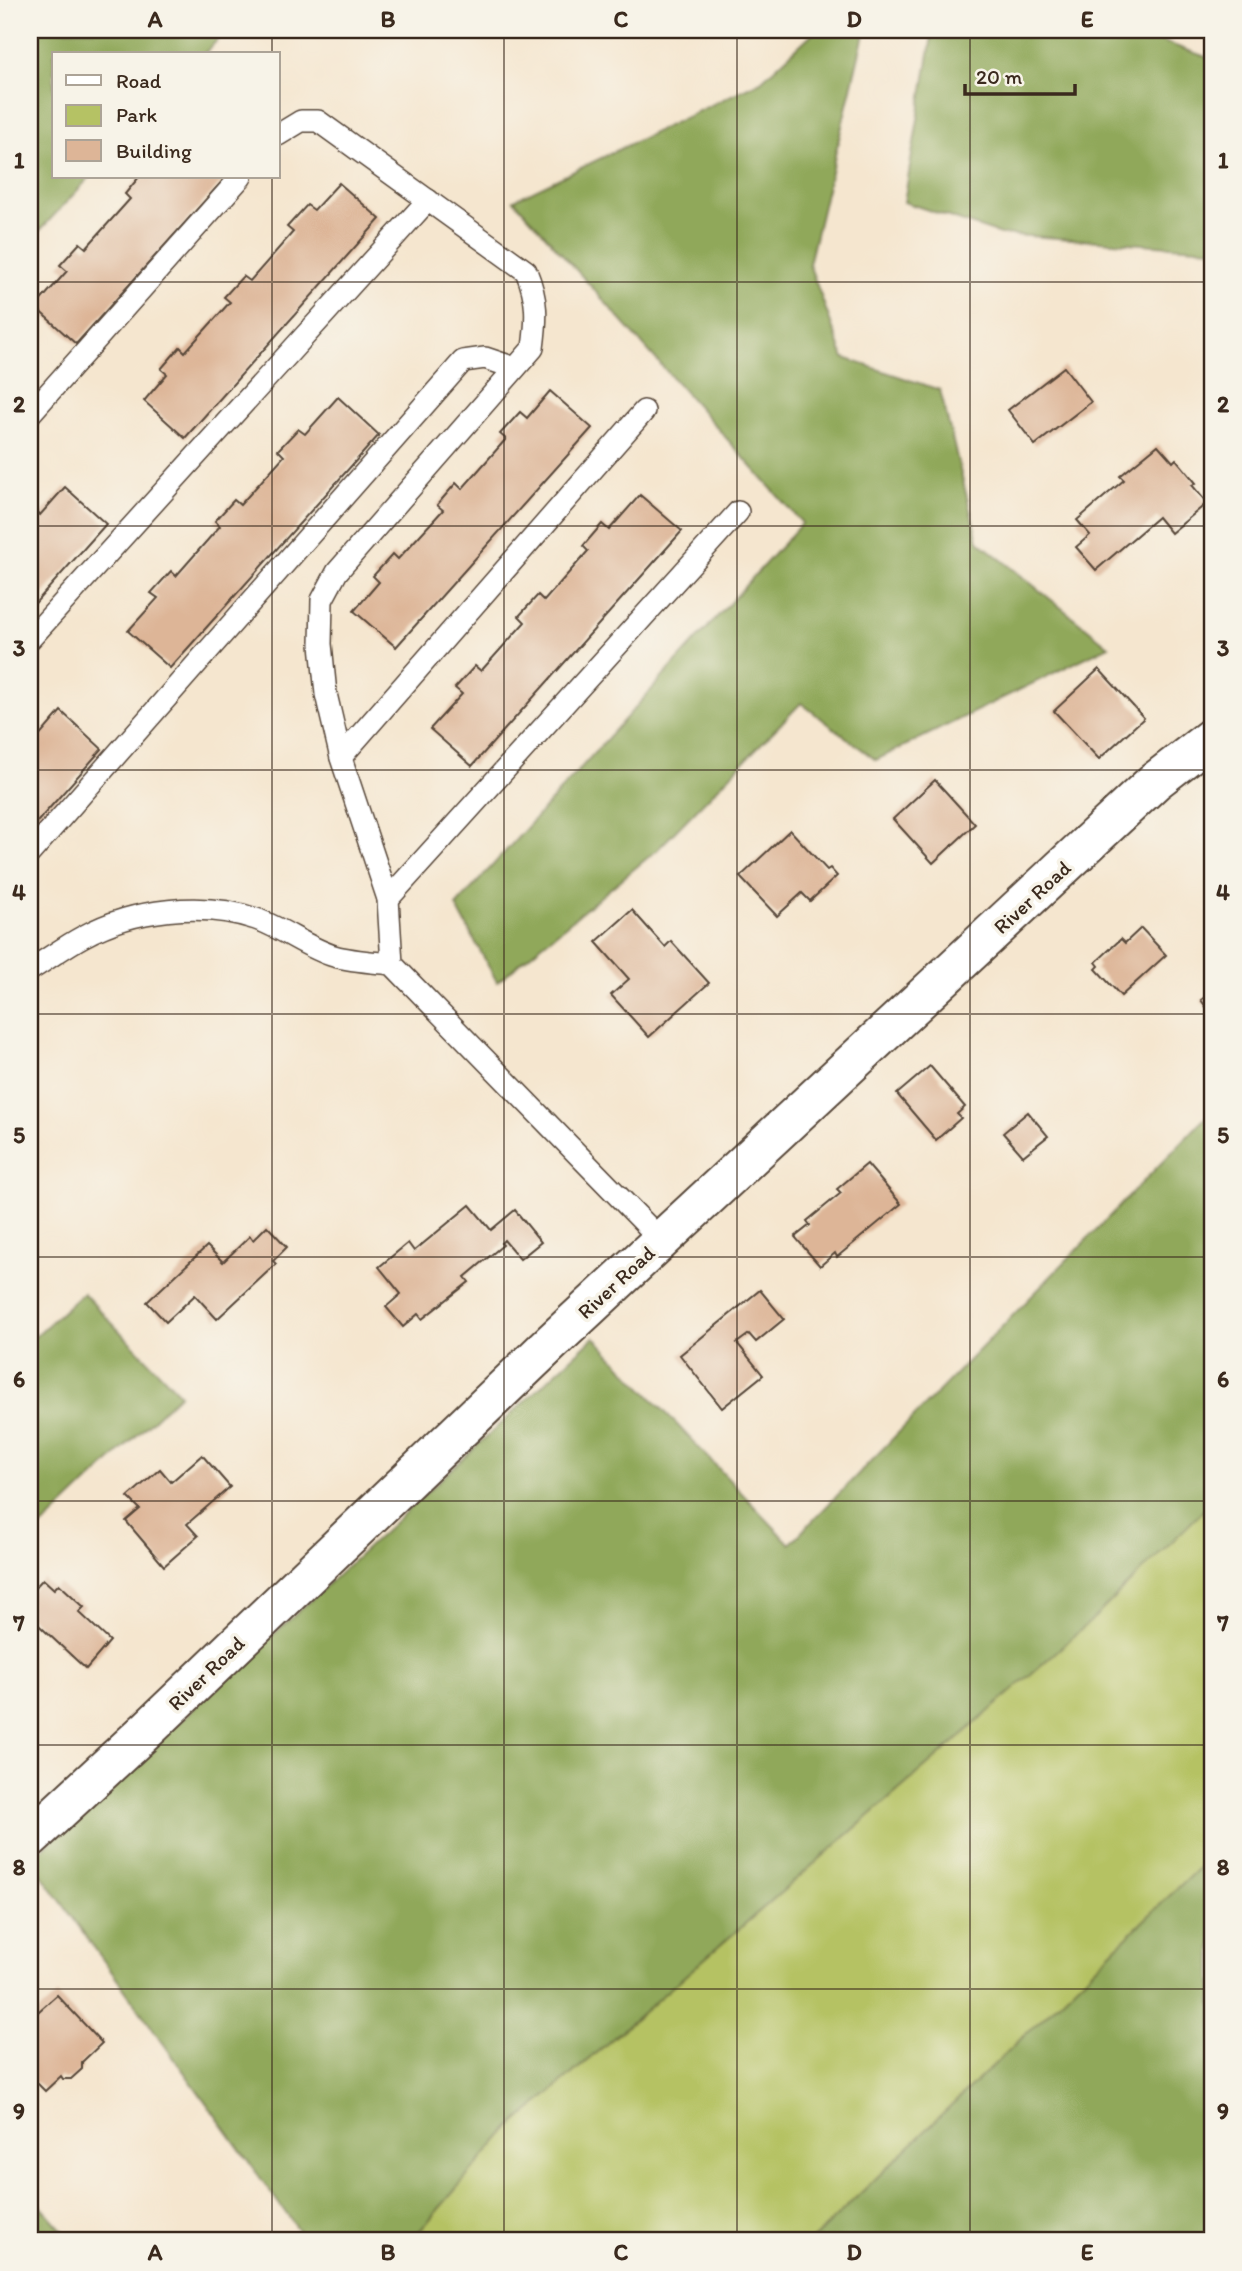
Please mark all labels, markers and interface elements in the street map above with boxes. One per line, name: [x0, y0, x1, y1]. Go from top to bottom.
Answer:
text: A: [147, 5, 163, 33]
text: B: [381, 5, 396, 33]
text: C: [614, 5, 629, 33]
text: D: [846, 5, 862, 33]
text: E: [1081, 5, 1094, 33]
legend: [52, 52, 280, 178]
scale bar: [965, 52, 1076, 96]
text: 20 m: [976, 64, 1023, 89]
text: Road: [116, 68, 162, 93]
text: Park: [116, 102, 158, 127]
text: Building: [116, 138, 192, 163]
text: 1: [14, 146, 25, 174]
text: 1: [1218, 146, 1229, 174]
text: 2: [13, 390, 26, 418]
text: 2: [1217, 390, 1230, 418]
text: 3: [13, 634, 26, 662]
text: 3: [1217, 634, 1230, 662]
street label: River Road: [988, 855, 1076, 939]
text: 4: [12, 878, 26, 906]
text: 4: [1216, 878, 1230, 906]
text: 5: [13, 1121, 25, 1149]
text: 5: [1217, 1121, 1229, 1149]
street label: River Road: [572, 1240, 660, 1324]
text: 6: [13, 1365, 25, 1393]
text: 6: [1217, 1365, 1229, 1393]
text: 7: [12, 1609, 25, 1637]
text: 7: [1216, 1609, 1229, 1637]
street label: River Road: [163, 1630, 250, 1715]
text: 8: [13, 1853, 26, 1881]
text: 8: [1217, 1853, 1230, 1881]
text: 9: [13, 2097, 25, 2125]
text: 9: [1217, 2097, 1229, 2125]
text: A: [147, 2238, 163, 2266]
text: B: [381, 2238, 396, 2266]
text: C: [614, 2238, 629, 2266]
text: D: [846, 2238, 862, 2266]
text: E: [1081, 2238, 1094, 2266]

